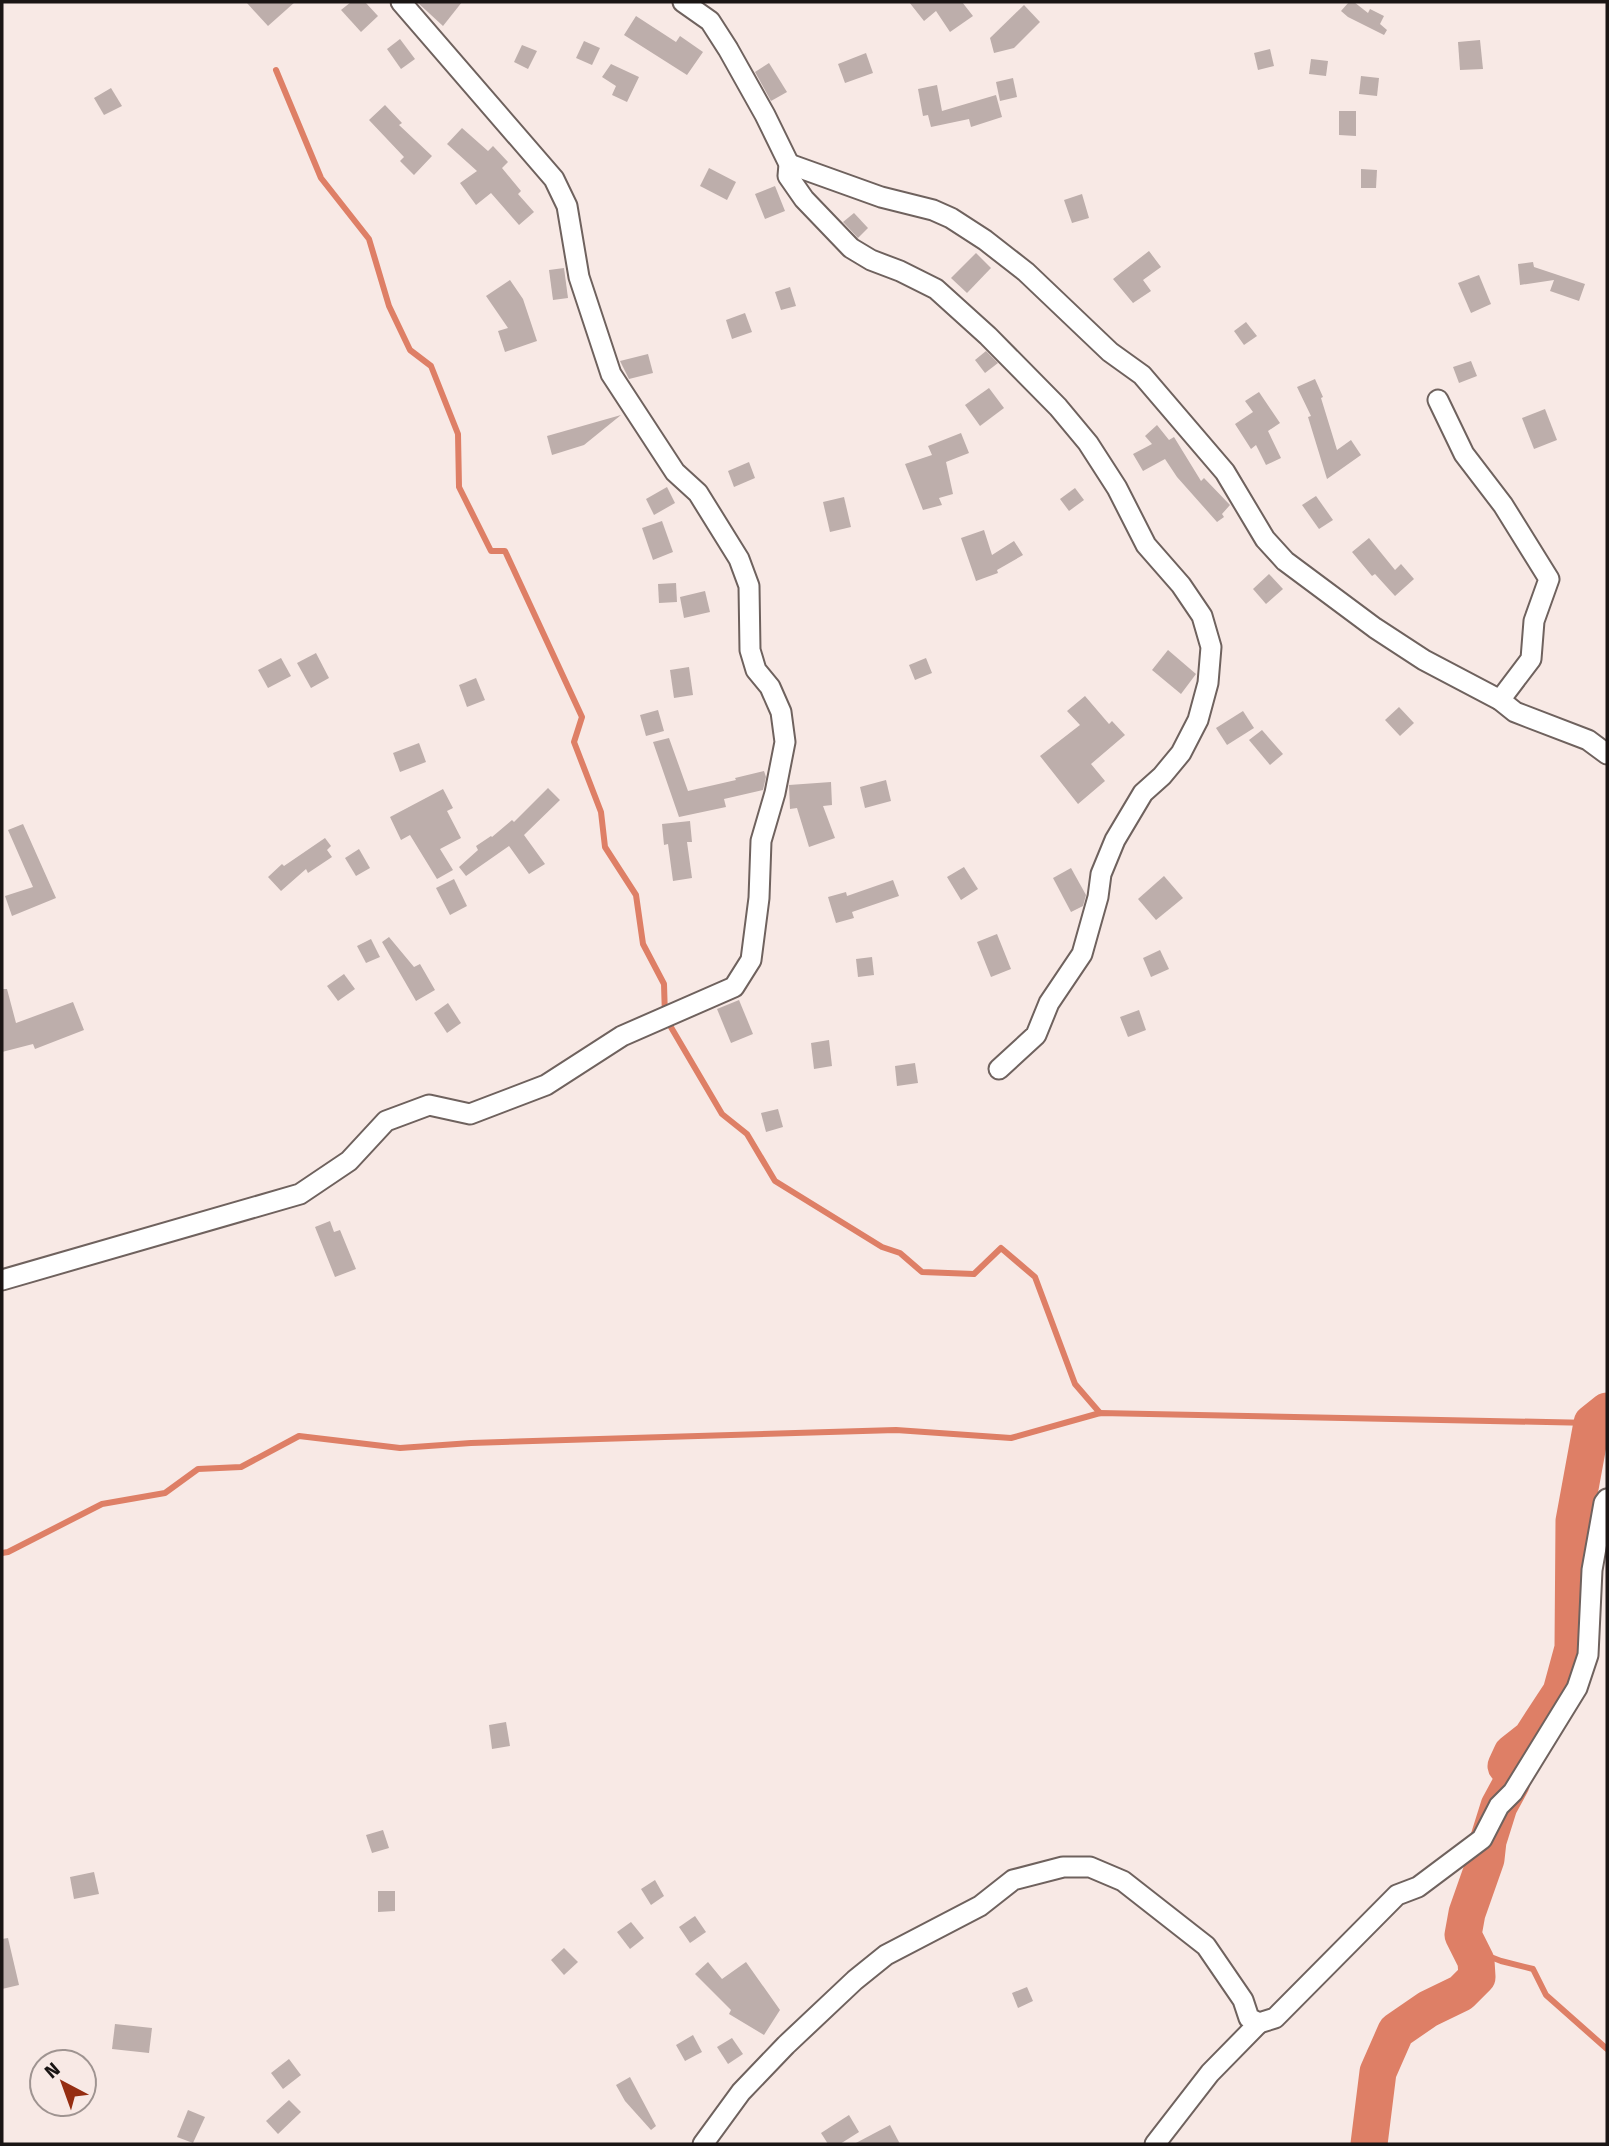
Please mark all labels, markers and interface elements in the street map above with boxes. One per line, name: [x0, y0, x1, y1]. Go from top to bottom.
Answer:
north arrow: [28, 2048, 98, 2118]
text: N: [40, 2058, 64, 2083]

